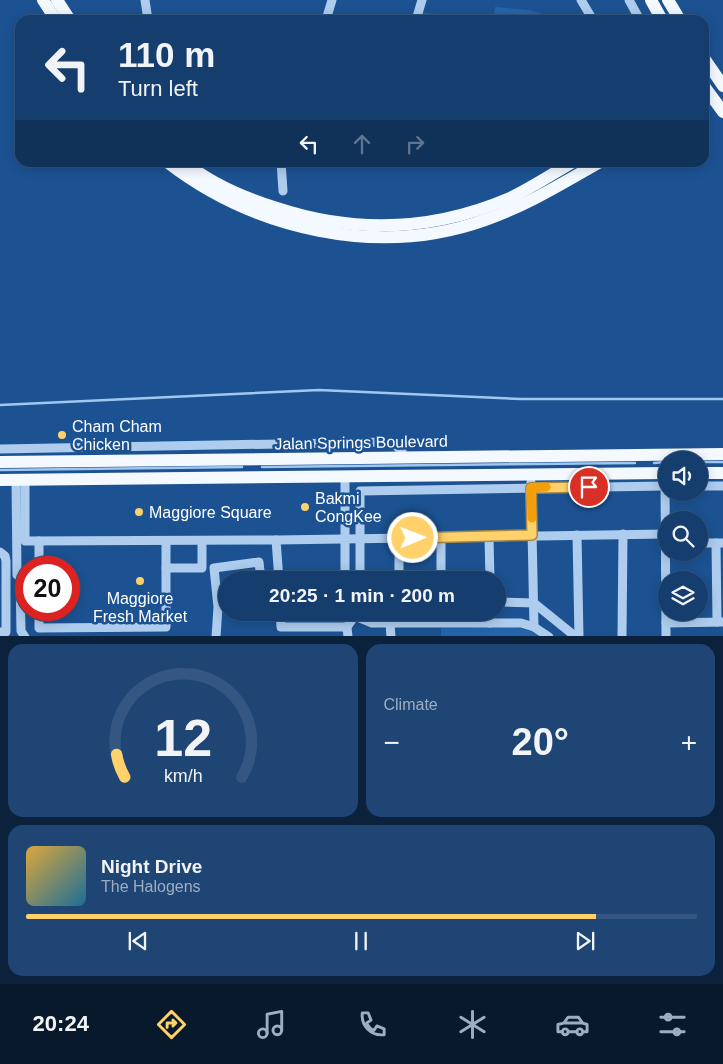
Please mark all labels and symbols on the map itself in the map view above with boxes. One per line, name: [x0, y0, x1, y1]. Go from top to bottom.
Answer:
place label: Cham Cham Chicken: [72, 418, 162, 453]
marker: Cham Cham Chicken: [56, 429, 68, 441]
street label: Jalan Springs Boulevard: [274, 432, 448, 453]
pin: [568, 466, 610, 508]
place label: Bakmi CongKee: [315, 490, 382, 525]
marker: Bakmi CongKee: [299, 501, 311, 513]
place label: Maggiore Square: [149, 504, 272, 521]
marker: Maggiore Square: [133, 506, 145, 518]
position arrow: [386, 511, 438, 563]
speed limit sign: 20: [15, 556, 80, 621]
marker: Maggiore Fresh Market: [134, 575, 146, 587]
place label: Maggiore Fresh Market: [93, 590, 188, 625]

